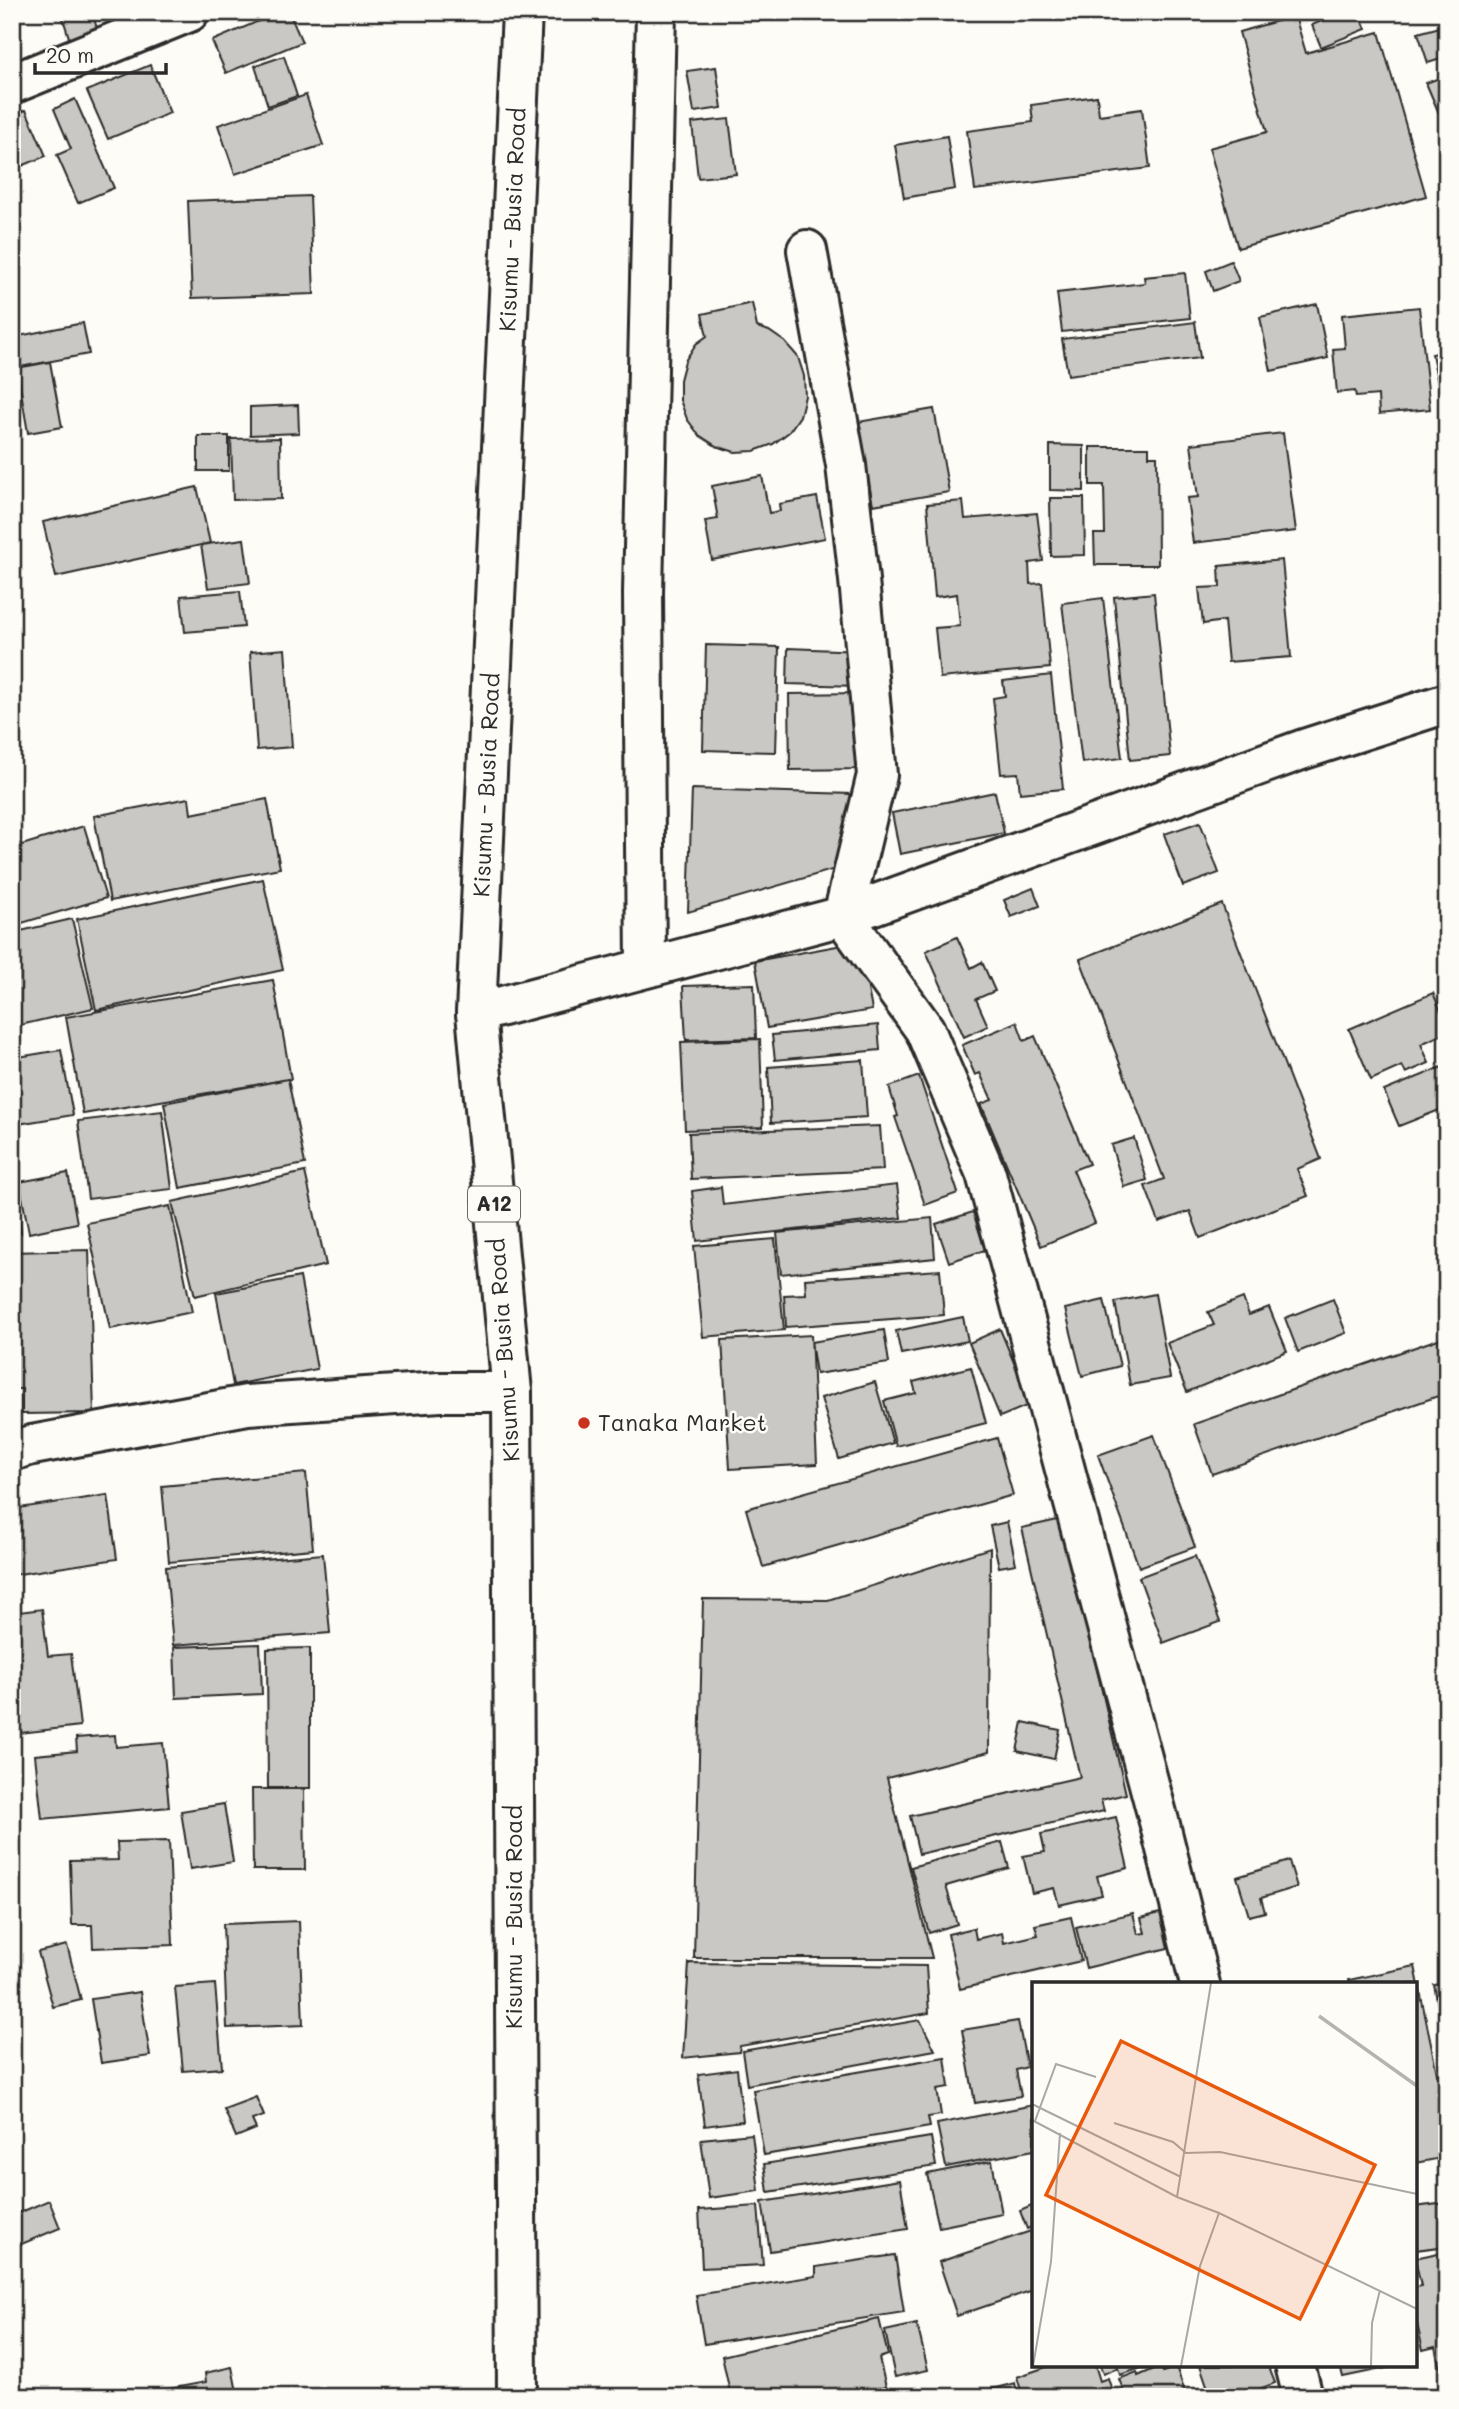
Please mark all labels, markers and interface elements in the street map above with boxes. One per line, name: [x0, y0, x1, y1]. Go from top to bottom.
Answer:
scale bar: [35, 32, 166, 76]
text: 20 m: [46, 41, 94, 68]
street label: Kisumu - Busia Road: [491, 107, 532, 332]
street label: Kisumu - Busia Road: [465, 672, 506, 898]
road number: A12: [468, 1186, 520, 1222]
street label: Kisumu - Busia Road: [480, 1237, 526, 1463]
place label: Tanaka Market: [598, 1407, 767, 1437]
marker: Tanaka Market: [576, 1415, 592, 1431]
street label: Kisumu - Busia Road: [498, 1805, 528, 2029]
inset map: [1032, 1982, 1417, 2367]

